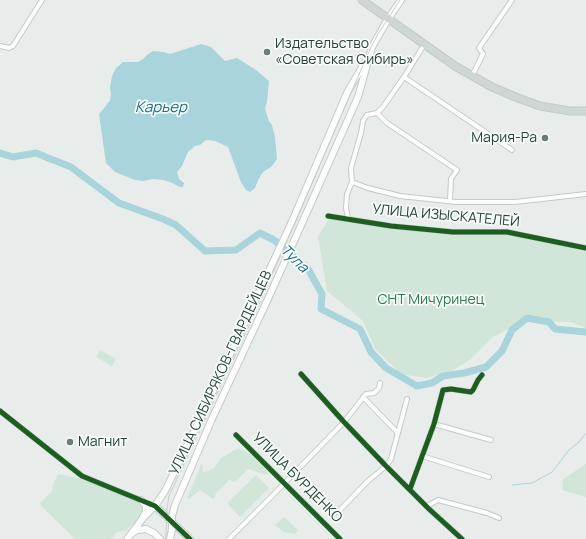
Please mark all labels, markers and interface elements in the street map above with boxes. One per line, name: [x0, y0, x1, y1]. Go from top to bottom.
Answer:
place label: Издательство «Советская Сибирь»: [275, 36, 414, 68]
marker: Издательство «Советская Сибирь»: [262, 47, 272, 57]
water label: Карьер: [135, 99, 187, 117]
place label: Мария-Ра: [471, 130, 537, 146]
marker: Мария-Ра: [540, 133, 550, 143]
street label: УЛИЦА ИЗЫСКАТЕЛЕЙ: [372, 201, 520, 231]
water label: Тула: [276, 241, 312, 277]
street label: УЛИЦА СИБИРЯКОВ-ГВАРДЕЙЦЕВ: [166, 268, 276, 478]
park label: СНТ Мичуринец: [378, 292, 484, 308]
street label: УЛИЦА БУРДЕНКО: [249, 430, 345, 526]
place label: Магнит: [78, 434, 127, 450]
marker: Магнит: [65, 437, 75, 447]

